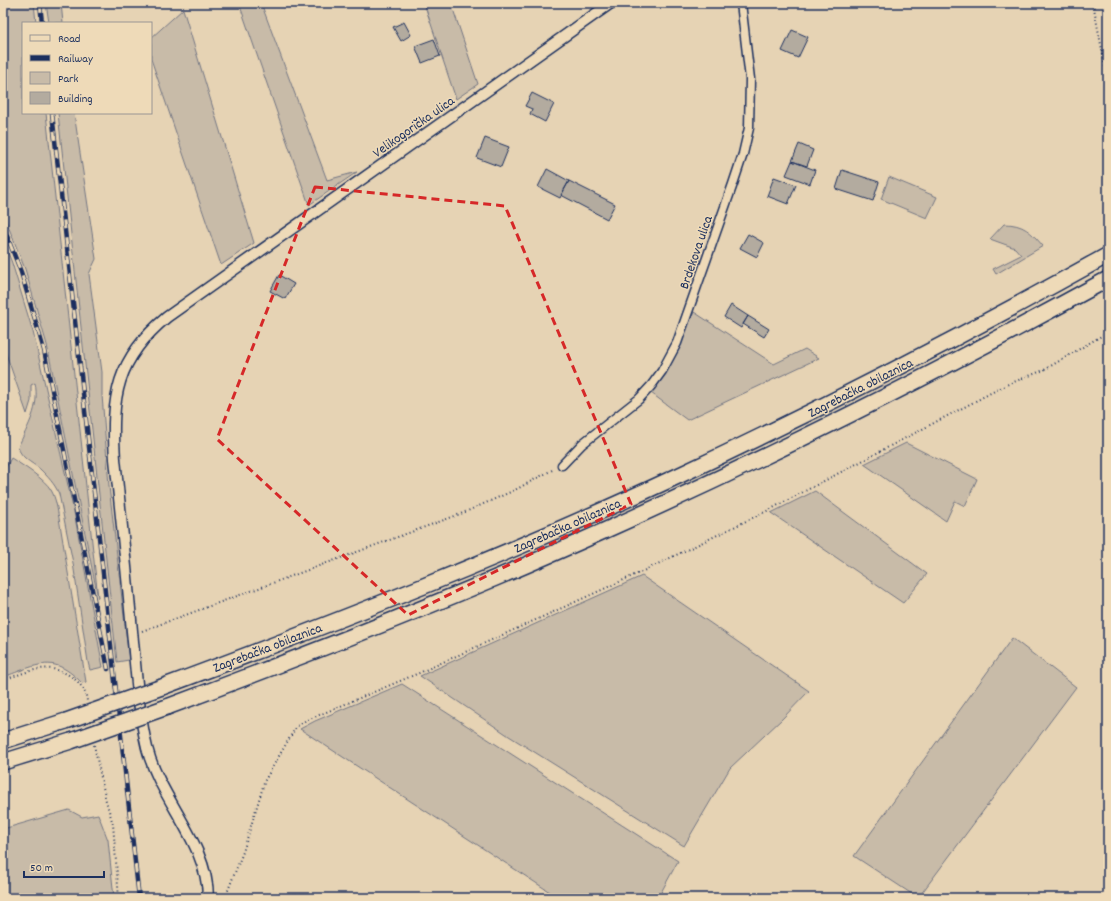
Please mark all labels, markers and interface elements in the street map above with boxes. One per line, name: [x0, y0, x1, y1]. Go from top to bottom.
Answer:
legend: [22, 22, 152, 114]
text: Road: [58, 31, 80, 48]
text: Railway: [58, 51, 94, 68]
text: Park: [58, 71, 79, 88]
text: Building: [58, 91, 93, 108]
street label: Velikogorička ulica: [369, 92, 460, 163]
street label: Brdekova ulica: [675, 213, 719, 292]
street label: Zagrebačka obilaznica: [805, 354, 917, 424]
street label: Zagrebačka obilaznica: [511, 494, 625, 559]
street label: Zagrebačka obilaznica: [210, 619, 326, 679]
scale bar: [24, 853, 104, 879]
text: 50 m: [30, 860, 53, 877]

